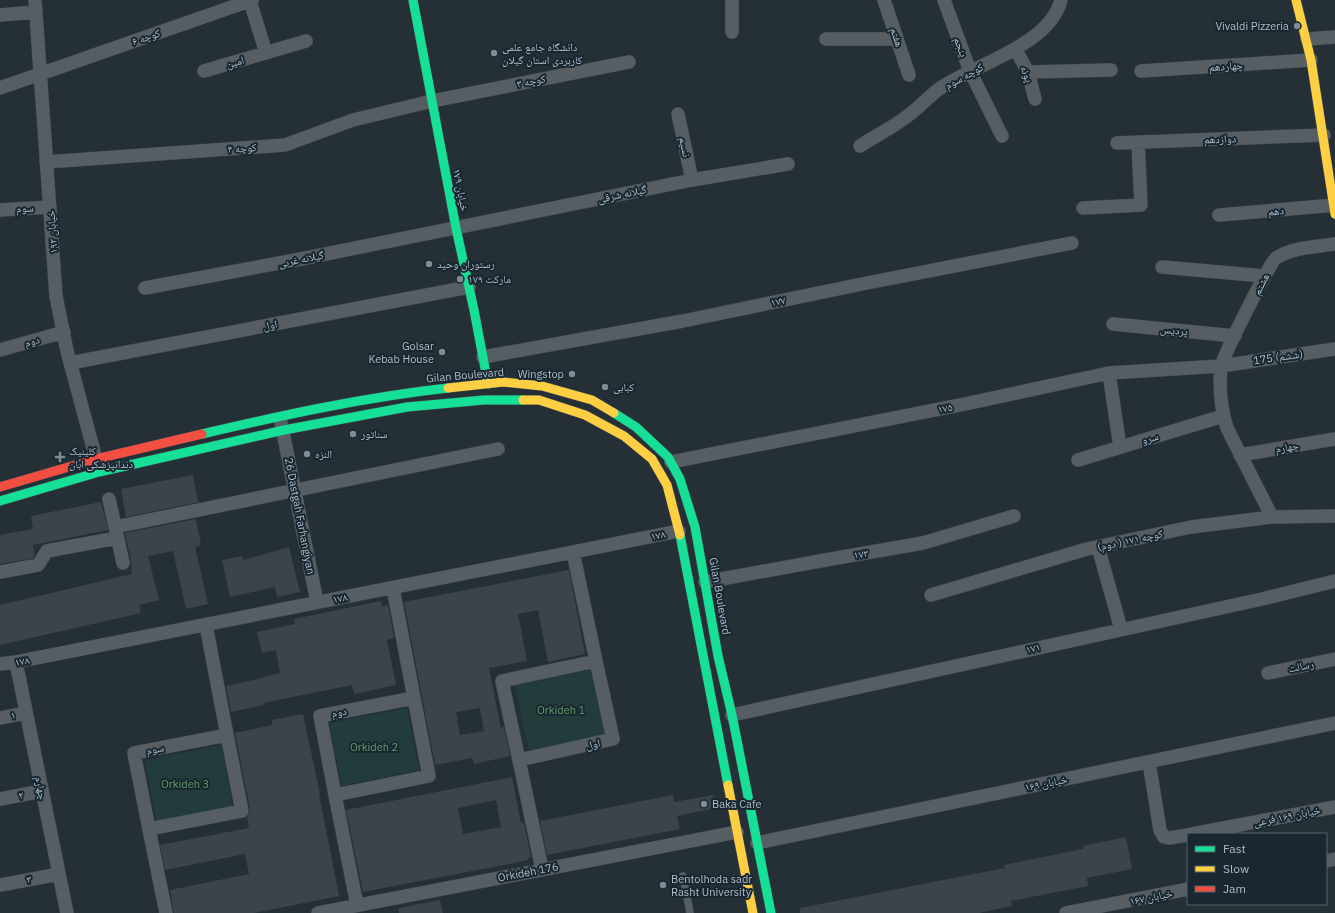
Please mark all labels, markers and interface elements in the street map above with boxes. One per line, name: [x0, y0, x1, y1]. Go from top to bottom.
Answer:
place label: Vivaldi Pizzeria: [1215, 19, 1289, 33]
marker: Vivaldi Pizzeria: [1292, 21, 1302, 31]
street label: کوچه ۶: [130, 25, 163, 48]
street label: هفتم: [886, 26, 907, 49]
street label: پنجم: [950, 35, 971, 59]
place label: دانشگاه جامع علمی کاربردی استان گیلان: [502, 40, 583, 67]
marker: دانشگاه جامع علمی کاربردی استان گیلان: [489, 48, 499, 58]
street label: امین: [224, 53, 246, 71]
street label: چهاردهم: [1208, 58, 1244, 75]
street label: کوچه سوم: [942, 59, 986, 92]
street label: پونه: [1017, 64, 1037, 85]
street label: کوچه ۳: [515, 71, 547, 91]
street label: دوازدهم: [1203, 131, 1237, 148]
street label: نسیم: [675, 136, 694, 158]
street label: کوچه ۴: [227, 140, 257, 156]
street label: خیابان ۱۷۹: [450, 167, 472, 213]
street label: گیلانه شرقی: [596, 182, 648, 206]
street label: سوم: [16, 201, 34, 215]
street label: دهم: [1267, 203, 1285, 220]
street label: خیابان ۱۹۲: [44, 210, 60, 254]
street label: گیلانه غربی: [277, 248, 326, 270]
place label: رستوران وحید: [437, 257, 495, 271]
marker: رستوران وحید: [424, 259, 434, 269]
street label: هشتم: [1250, 270, 1273, 298]
place label: ۱۷۹ مارکت: [468, 272, 511, 286]
marker: ۱۷۹ مارکت: [455, 274, 465, 284]
street label: ۱۷۷: [769, 293, 787, 309]
street label: اول: [262, 317, 278, 333]
street label: پردیس: [1160, 322, 1189, 338]
street label: دوم: [23, 332, 42, 350]
place label: Golsar Kebab House: [368, 339, 434, 366]
marker: Golsar Kebab House: [437, 347, 447, 357]
street label: 175 (ششم): [1252, 347, 1304, 368]
street label: Gilan Boulevard: [425, 365, 505, 385]
place label: Wingstop: [518, 367, 564, 381]
marker: Wingstop: [567, 369, 577, 379]
place label: کبابی: [613, 380, 635, 394]
marker: کبابی: [600, 382, 610, 392]
street label: ۱۷۵: [936, 400, 954, 416]
place label: سناتور: [360, 427, 387, 441]
marker: سناتور: [348, 429, 358, 439]
street label: سرو: [1140, 429, 1160, 447]
street label: چهارم: [1274, 438, 1300, 456]
place label: کلینیک دندانپزشکی ابان: [69, 444, 134, 471]
place label: النزه: [315, 447, 332, 461]
marker: النزه: [302, 449, 312, 459]
marker: کلینیک دندانپزشکی ابان: [54, 451, 66, 463]
street label: 26 Dastgah Farhangiyan: [282, 456, 318, 576]
street label: کوچه ۱۷۱ ( دوم): [1096, 526, 1165, 554]
street label: ۱۷۸: [649, 527, 667, 543]
street label: ۱۷۳: [853, 546, 869, 562]
street label: Gilan Boulevard: [706, 556, 734, 636]
street label: ۱۷۸: [331, 590, 349, 606]
street label: ۱۷۱: [1024, 640, 1042, 656]
street label: ۱۷۸: [13, 653, 31, 669]
street label: رسالت: [1287, 656, 1315, 676]
park label: Orkideh 1: [537, 703, 586, 717]
street label: دوم: [330, 704, 348, 720]
street label: ۱: [9, 708, 17, 722]
street label: اول: [585, 736, 601, 752]
street label: سوم: [145, 740, 165, 758]
park label: Orkideh 2: [350, 740, 398, 754]
street label: خیابان ۱۶۹: [1023, 772, 1069, 794]
street label: چهارم: [32, 775, 50, 801]
park label: Orkideh 3: [161, 777, 209, 791]
street label: ۲: [17, 788, 25, 802]
place label: Baka Cafe: [712, 797, 762, 811]
marker: Baka Cafe: [699, 799, 709, 809]
street label: خیابان ۱۶۹ فرعی: [1252, 803, 1322, 829]
legend: [1187, 833, 1327, 905]
text: Fast: [1223, 841, 1246, 856]
street label: Orkideh 176: [497, 859, 559, 885]
text: Slow: [1223, 861, 1249, 876]
street label: ۳: [25, 872, 33, 886]
place label: Bentolhoda sadr Rasht University: [671, 872, 752, 899]
marker: Bentolhoda sadr Rasht University: [658, 880, 668, 890]
text: Jam: [1223, 881, 1246, 896]
street label: خیابان ۱۶۷: [1128, 886, 1174, 908]

